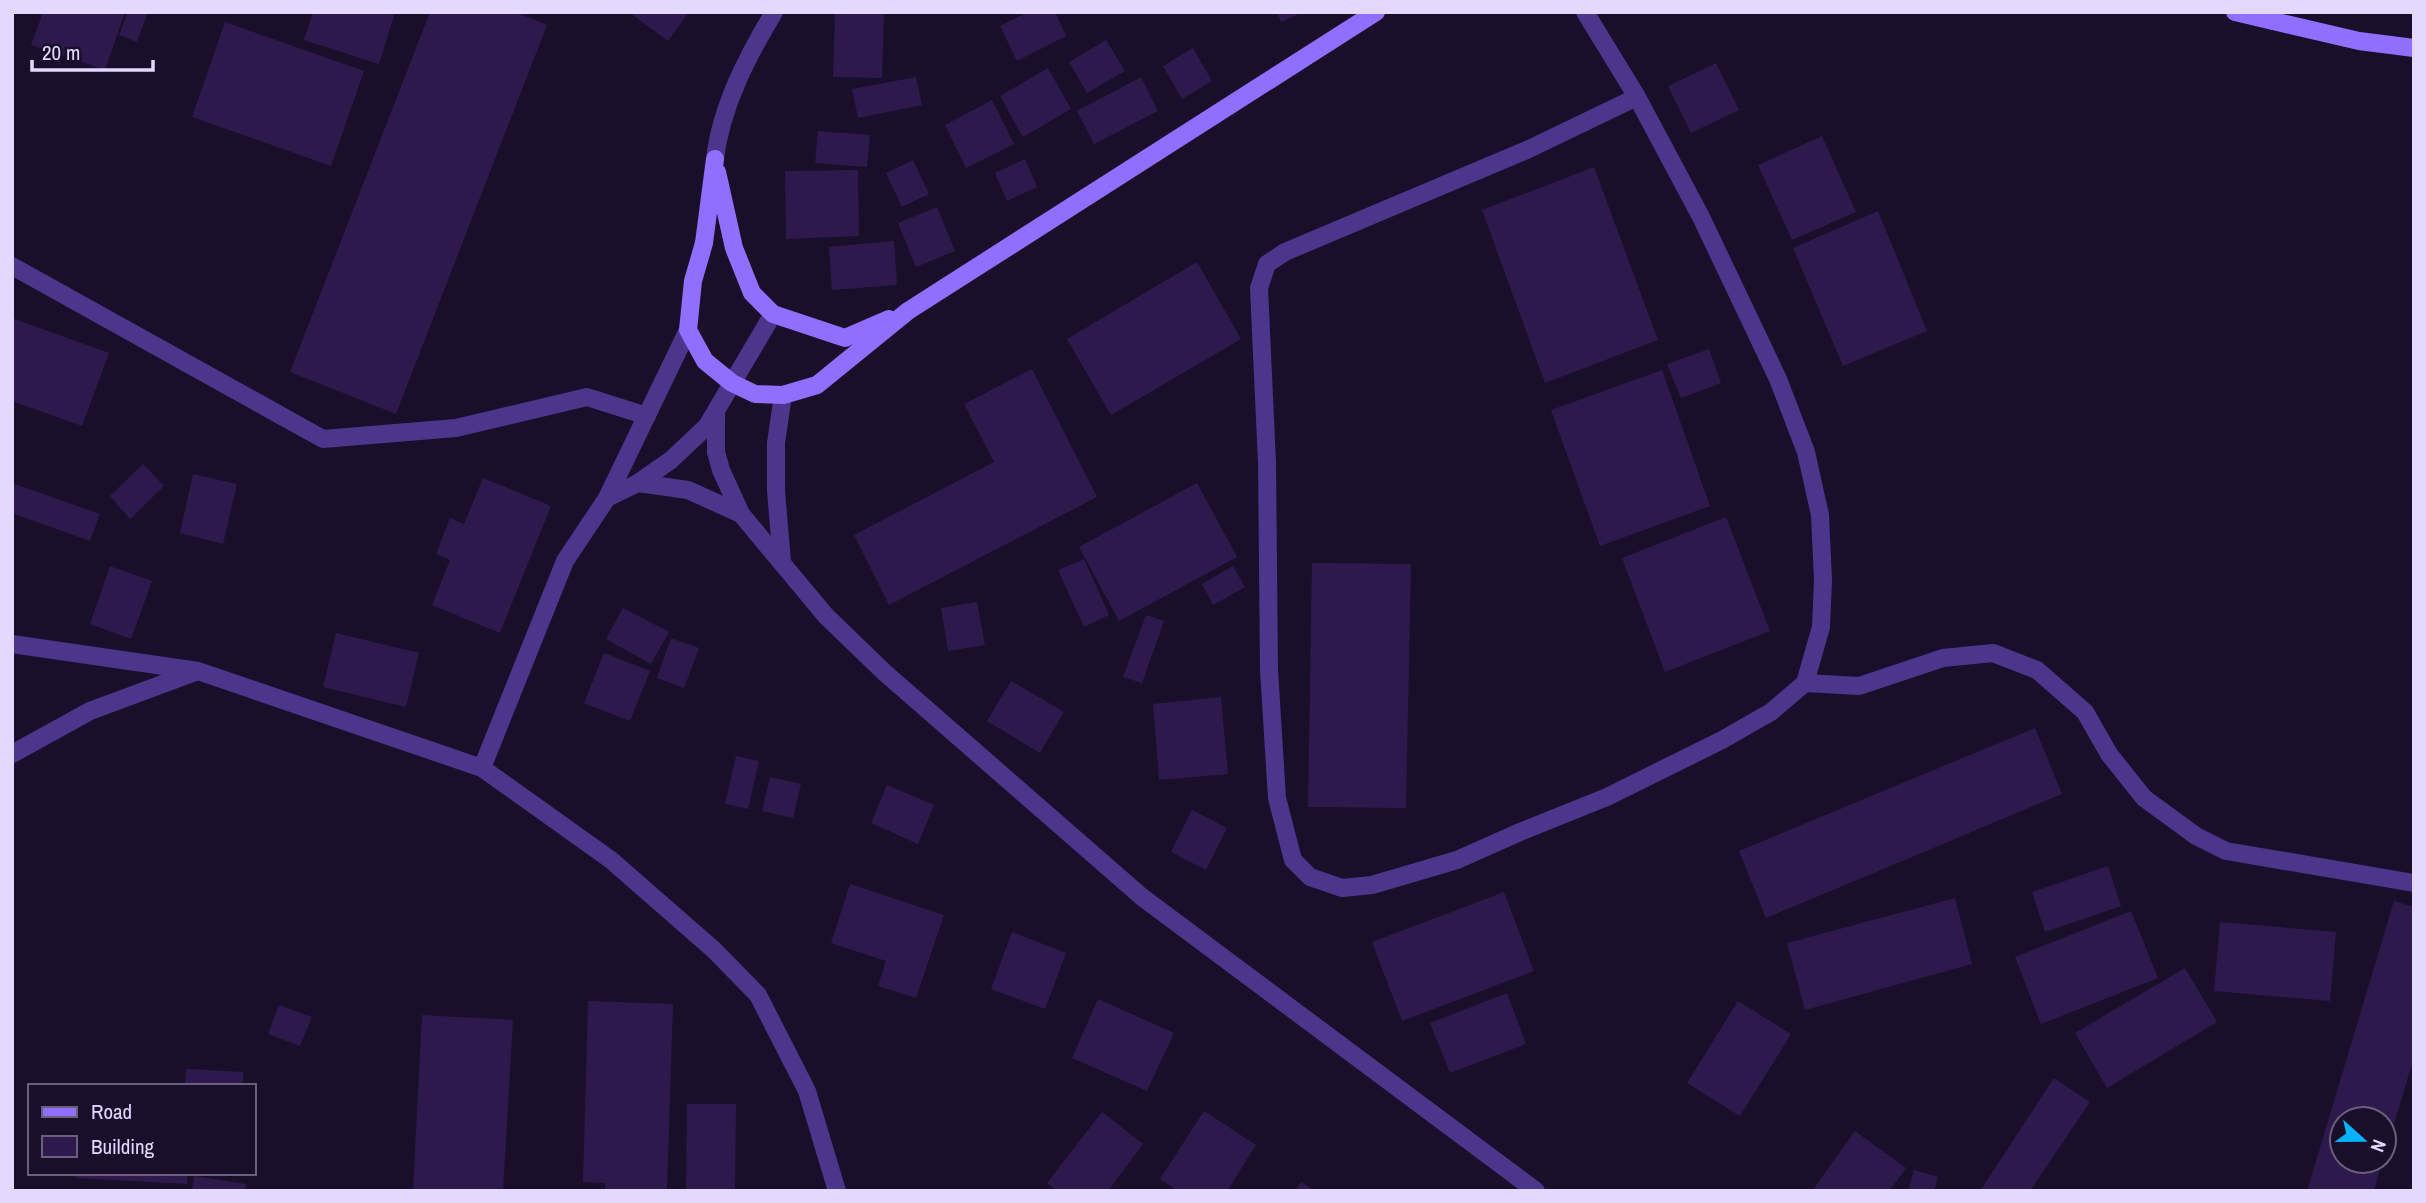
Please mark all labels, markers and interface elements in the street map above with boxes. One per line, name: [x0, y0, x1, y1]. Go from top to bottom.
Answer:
scale bar: [32, 28, 152, 72]
text: 20 m: [42, 38, 80, 67]
legend: [28, 1084, 256, 1175]
text: Road: [91, 1097, 132, 1126]
north arrow: [2328, 1105, 2398, 1175]
text: Building: [91, 1132, 155, 1161]
text: N: [2365, 1136, 2393, 1156]

